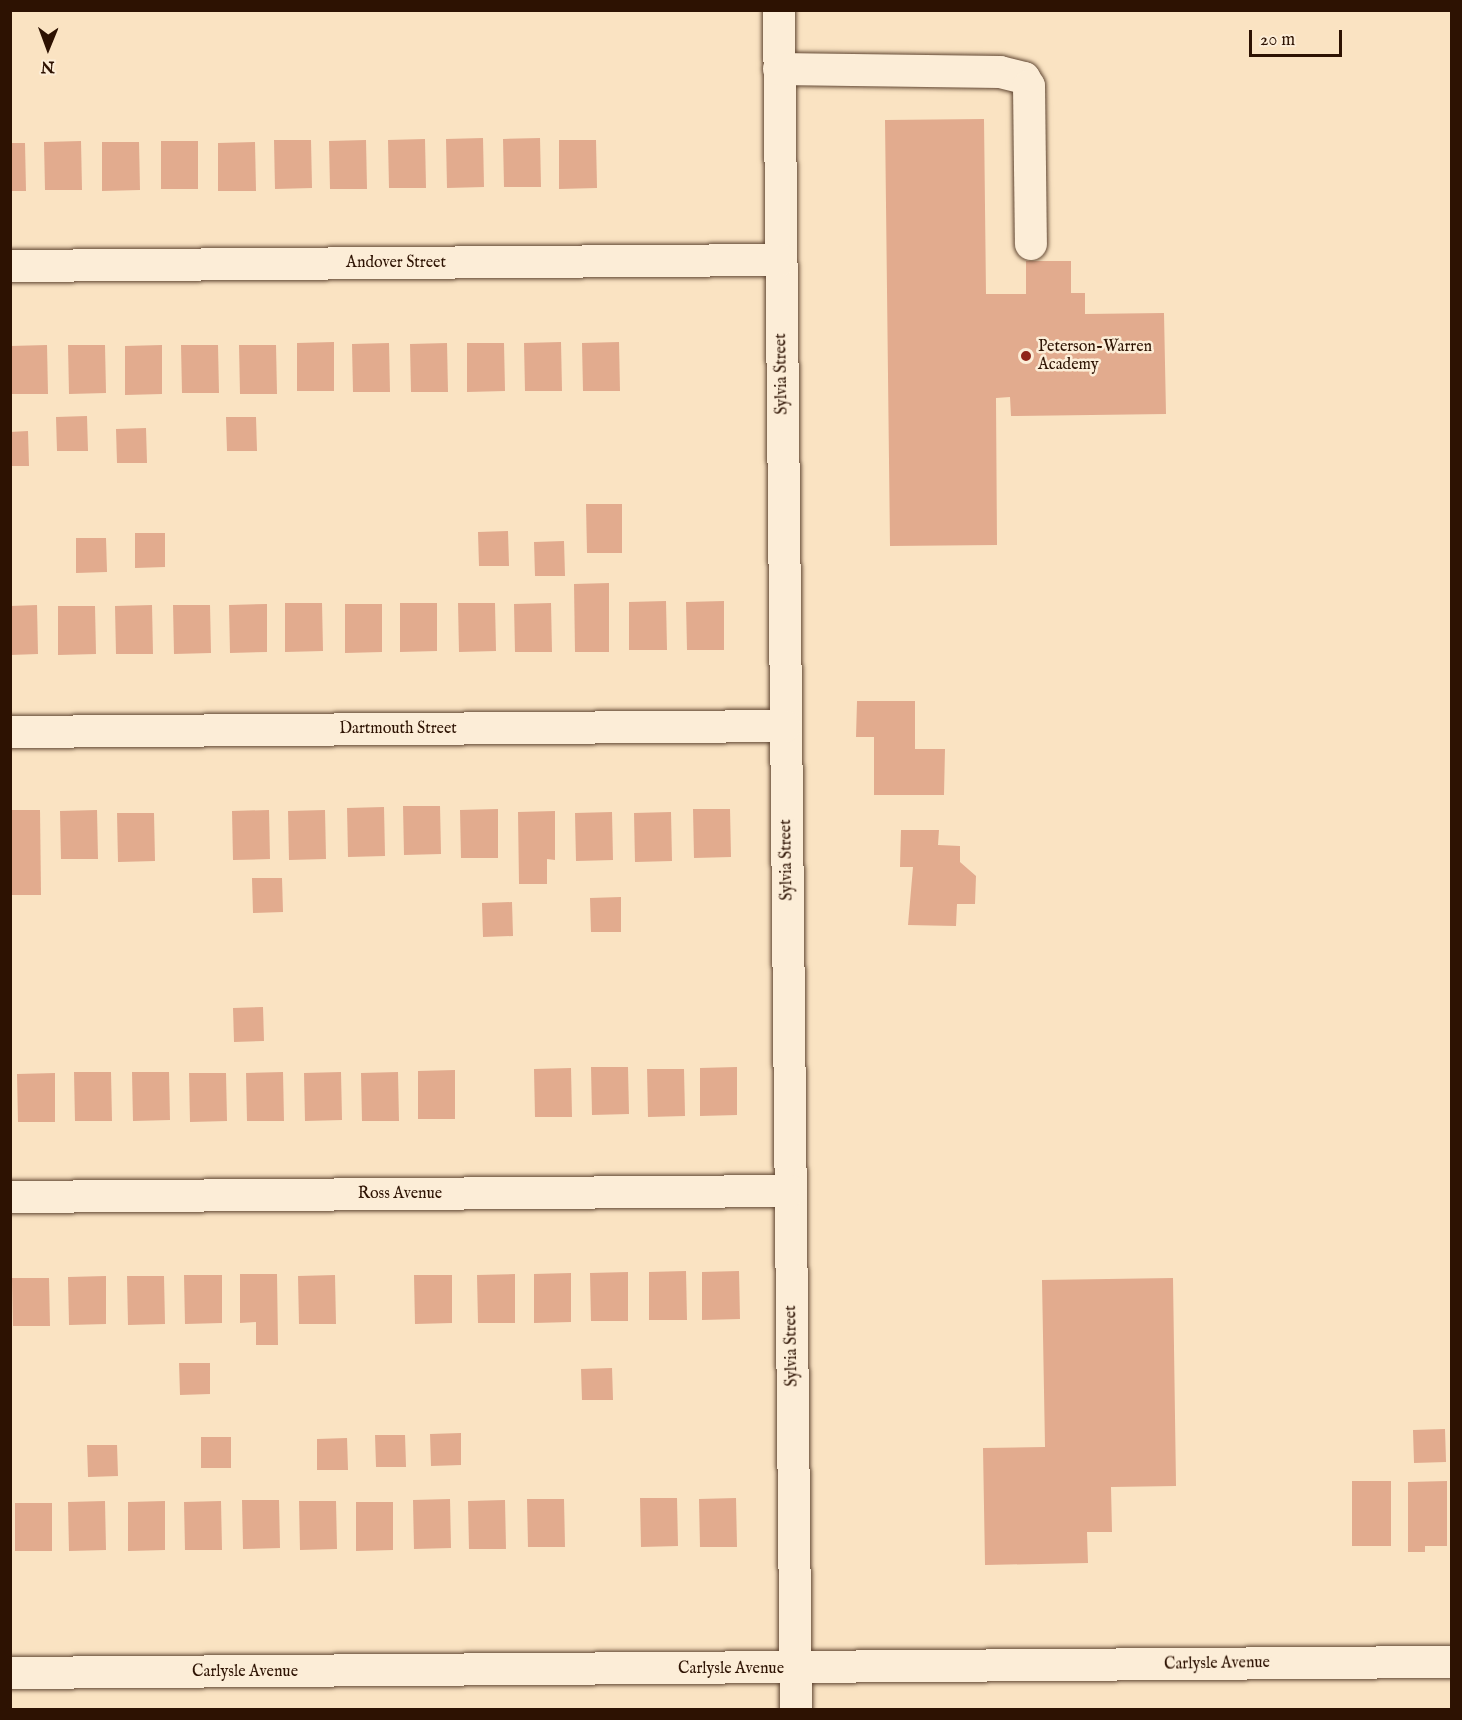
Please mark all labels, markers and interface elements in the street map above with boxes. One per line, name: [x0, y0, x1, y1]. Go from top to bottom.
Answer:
north arrow: [18, 18, 78, 78]
scale bar: [1252, 18, 1345, 56]
text: 20 m: [1260, 29, 1295, 52]
text: N: [41, 56, 55, 76]
street label: Andover Street: [346, 253, 446, 273]
street label: Sylvia Street: [772, 333, 792, 415]
place label: Peterson-Warren Academy: [1038, 337, 1152, 375]
marker: Peterson-Warren Academy: [1019, 349, 1033, 363]
street label: Dartmouth Street: [339, 719, 457, 739]
street label: Sylvia Street: [777, 819, 797, 901]
street label: Ross Avenue: [358, 1184, 442, 1204]
street label: Sylvia Street: [782, 1305, 802, 1387]
street label: Carlysle Avenue: [1164, 1653, 1270, 1675]
street label: Carlysle Avenue: [678, 1659, 784, 1679]
street label: Carlysle Avenue: [192, 1662, 298, 1682]

